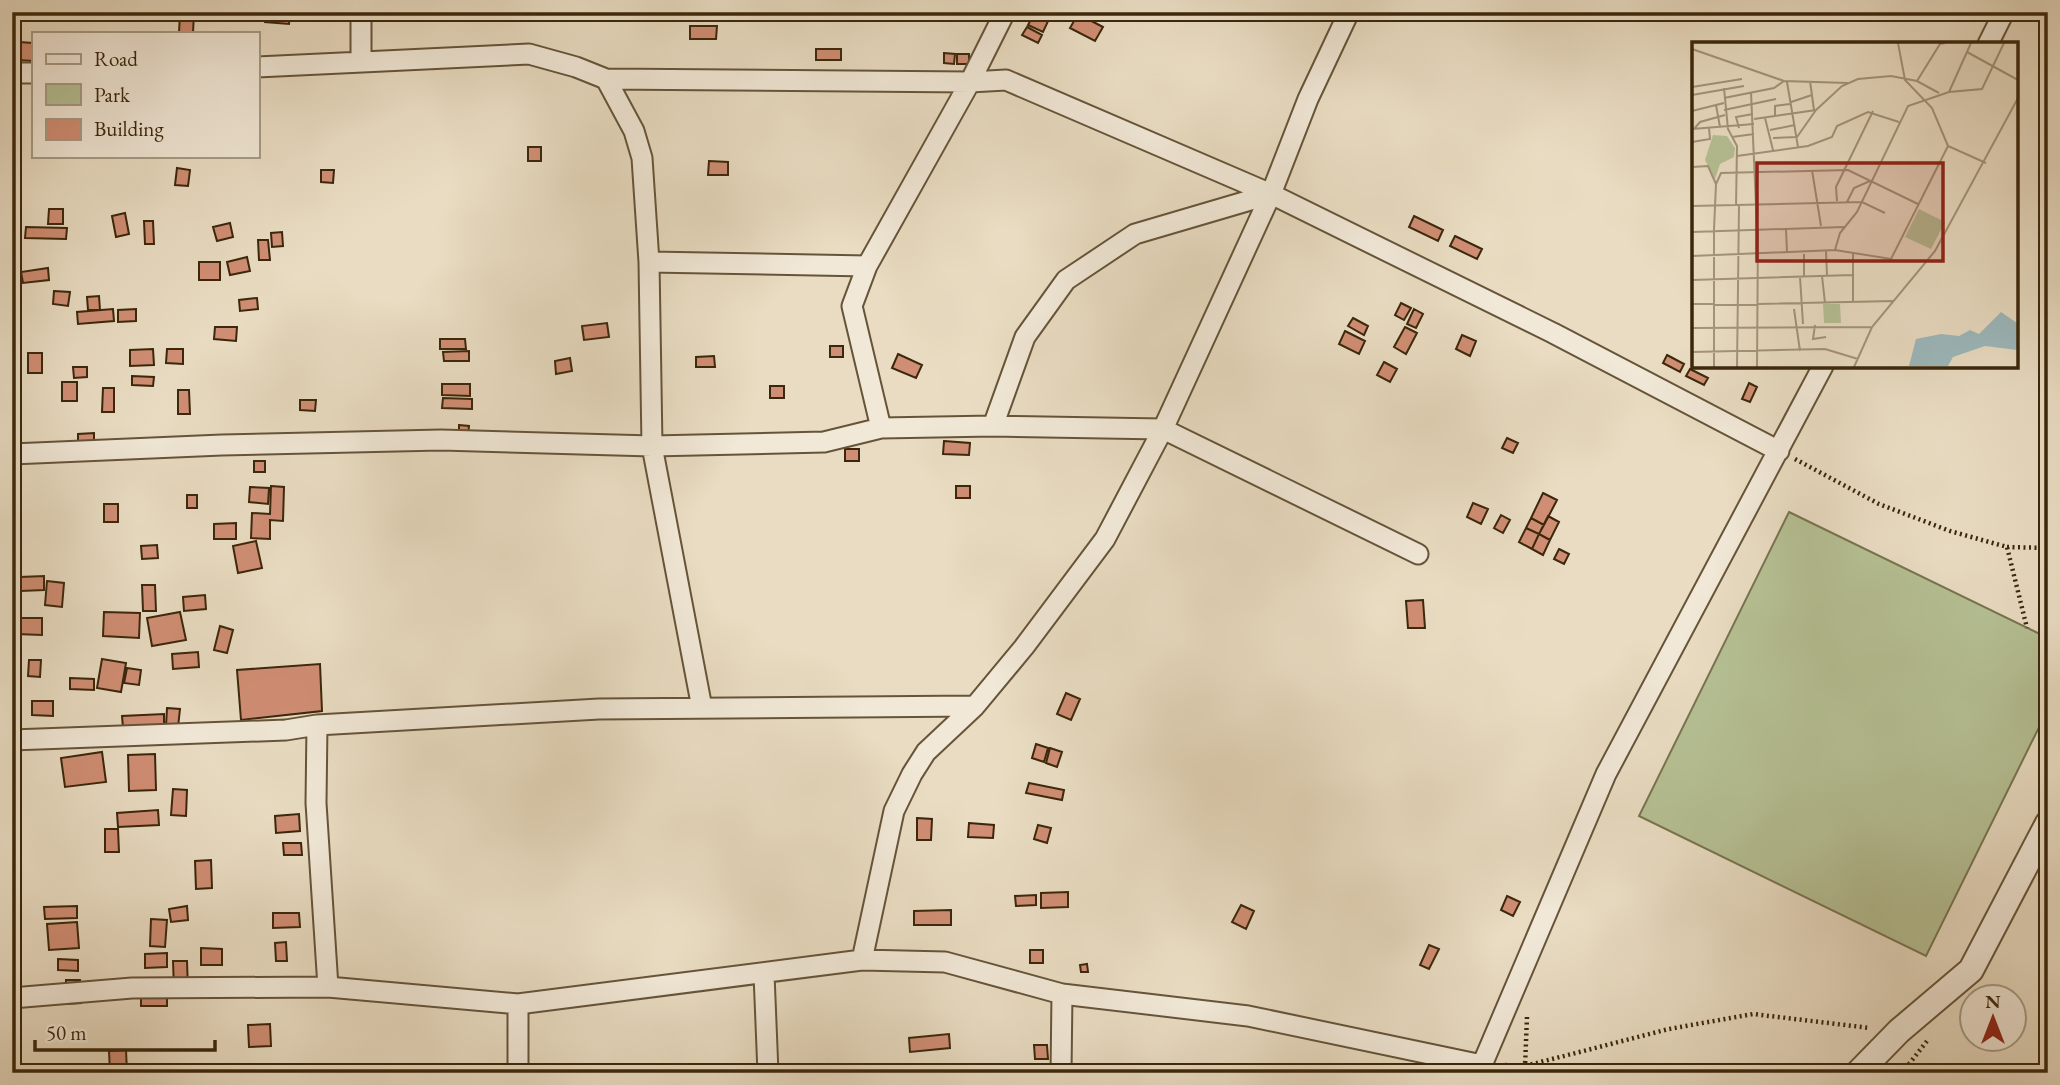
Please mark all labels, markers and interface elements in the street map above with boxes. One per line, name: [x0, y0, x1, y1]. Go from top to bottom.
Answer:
legend: [32, 32, 259, 158]
inset map: [1692, 42, 2018, 368]
text: Road: [94, 45, 138, 72]
text: Park: [94, 81, 131, 108]
text: Building: [94, 115, 164, 142]
north arrow: [1958, 984, 2028, 1054]
text: N: [1985, 989, 2001, 1014]
scale bar: [35, 1008, 215, 1052]
text: 50 m: [46, 1019, 87, 1046]

